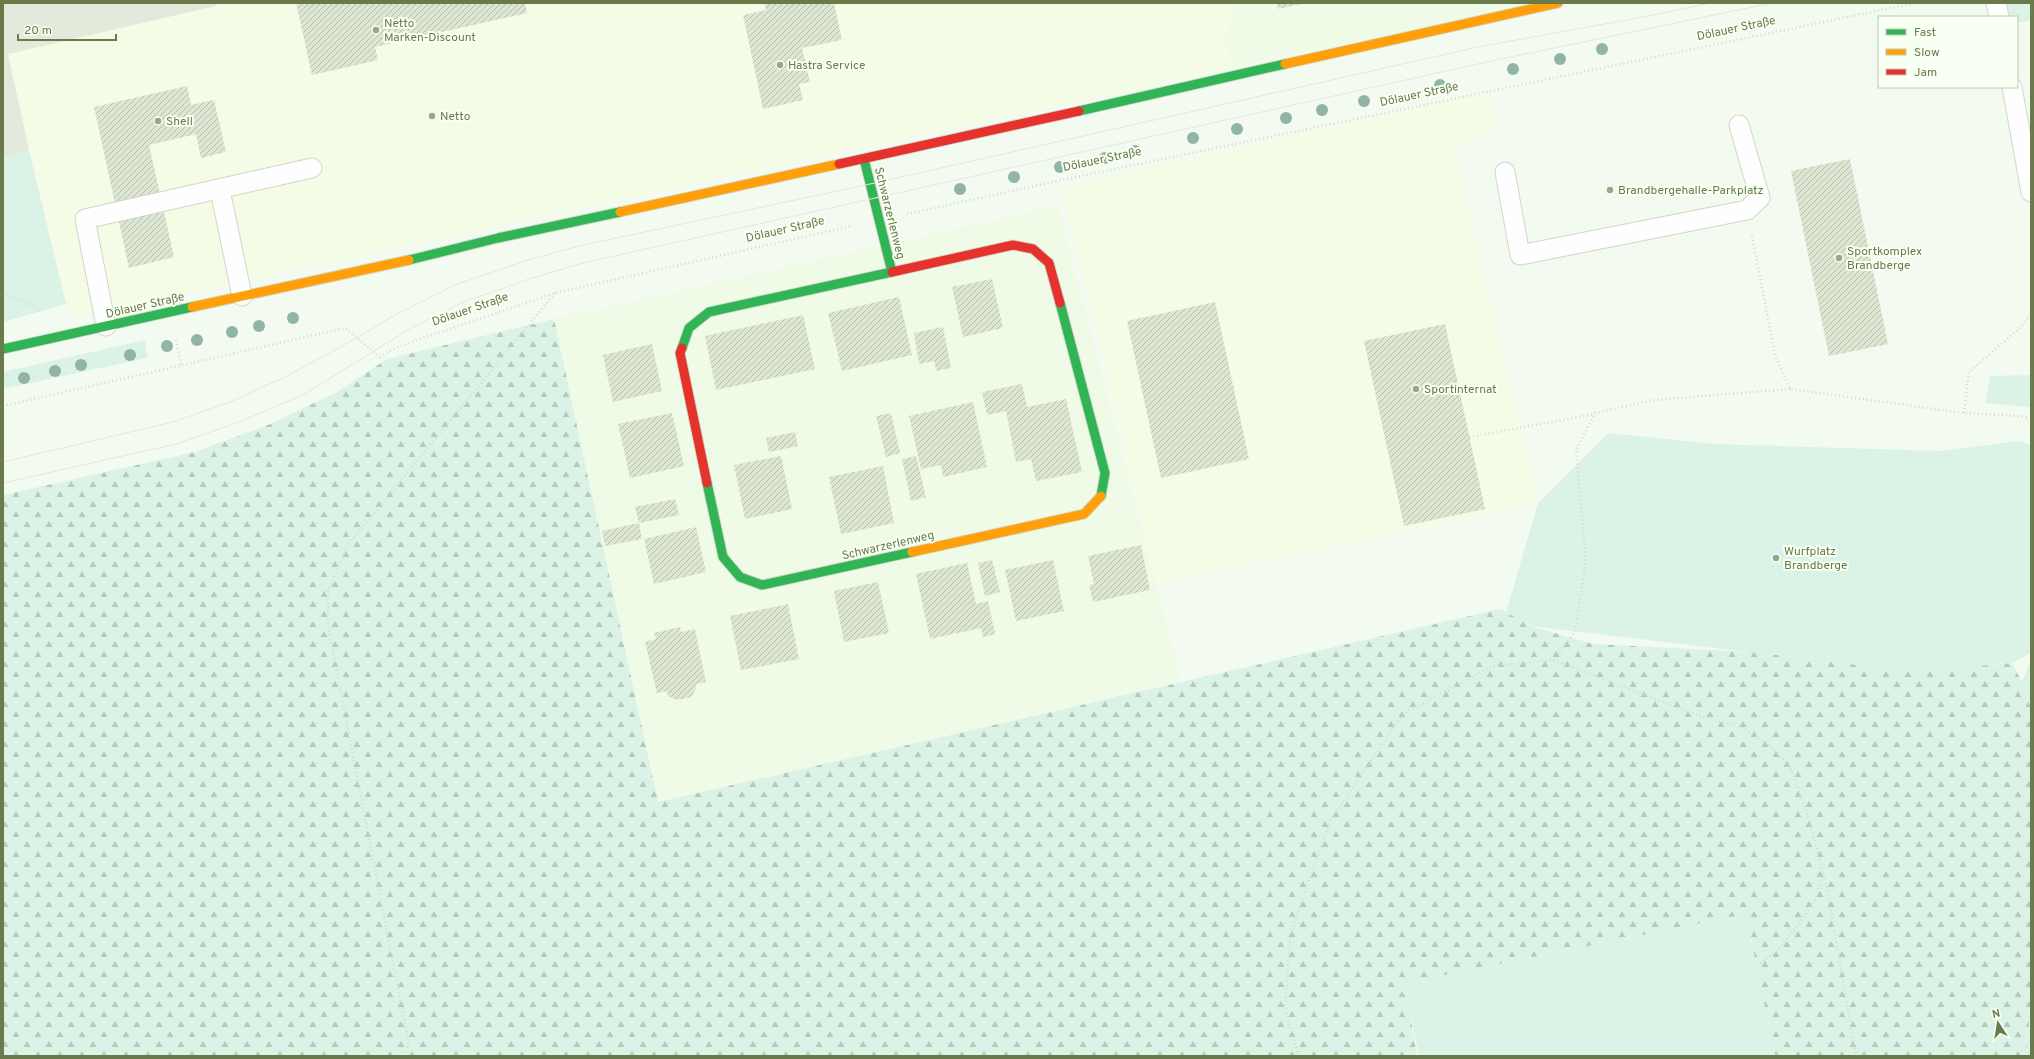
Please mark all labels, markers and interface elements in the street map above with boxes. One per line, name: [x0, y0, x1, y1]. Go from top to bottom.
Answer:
street label: Dölauer Straße: [1695, 13, 1777, 45]
scale bar: [18, 16, 116, 42]
place label: Netto Marken-Discount: [384, 16, 476, 46]
legend: [1878, 16, 2018, 88]
text: 20 m: [24, 23, 52, 39]
marker: Netto Marken-Discount: [371, 25, 381, 35]
text: Fast: [1914, 25, 1936, 41]
text: Slow: [1914, 45, 1940, 61]
place label: Hastra Service: [788, 58, 866, 74]
marker: Hastra Service: [775, 60, 785, 70]
text: Jam: [1914, 65, 1937, 81]
street label: Dölauer Straße: [1378, 79, 1460, 111]
place label: Netto: [440, 109, 471, 125]
marker: Netto: [427, 111, 437, 121]
place label: Shell: [166, 114, 193, 130]
marker: Shell: [153, 116, 163, 126]
street label: Dölauer Straße: [1061, 144, 1143, 176]
street label: Schwarzerlenweg: [870, 165, 908, 261]
place label: Brandbergehalle-Parkplatz: [1618, 183, 1764, 199]
marker: Brandbergehalle-Parkplatz: [1605, 185, 1615, 195]
street label: Dölauer Straße: [744, 213, 826, 247]
place label: Sportkomplex Brandberge: [1847, 244, 1922, 274]
marker: Sportkomplex Brandberge: [1834, 253, 1844, 263]
street label: Dölauer Straße: [104, 289, 186, 323]
street label: Dölauer Straße: [430, 289, 511, 331]
place label: Sportinternat: [1424, 382, 1497, 398]
marker: Sportinternat: [1411, 384, 1421, 394]
street label: Schwarzerlenweg: [840, 528, 936, 564]
place label: Wurfplatz Brandberge: [1784, 544, 1848, 574]
marker: Wurfplatz Brandberge: [1771, 553, 1781, 563]
north arrow: [1978, 1003, 2018, 1043]
text: N: [1991, 1007, 2001, 1022]

